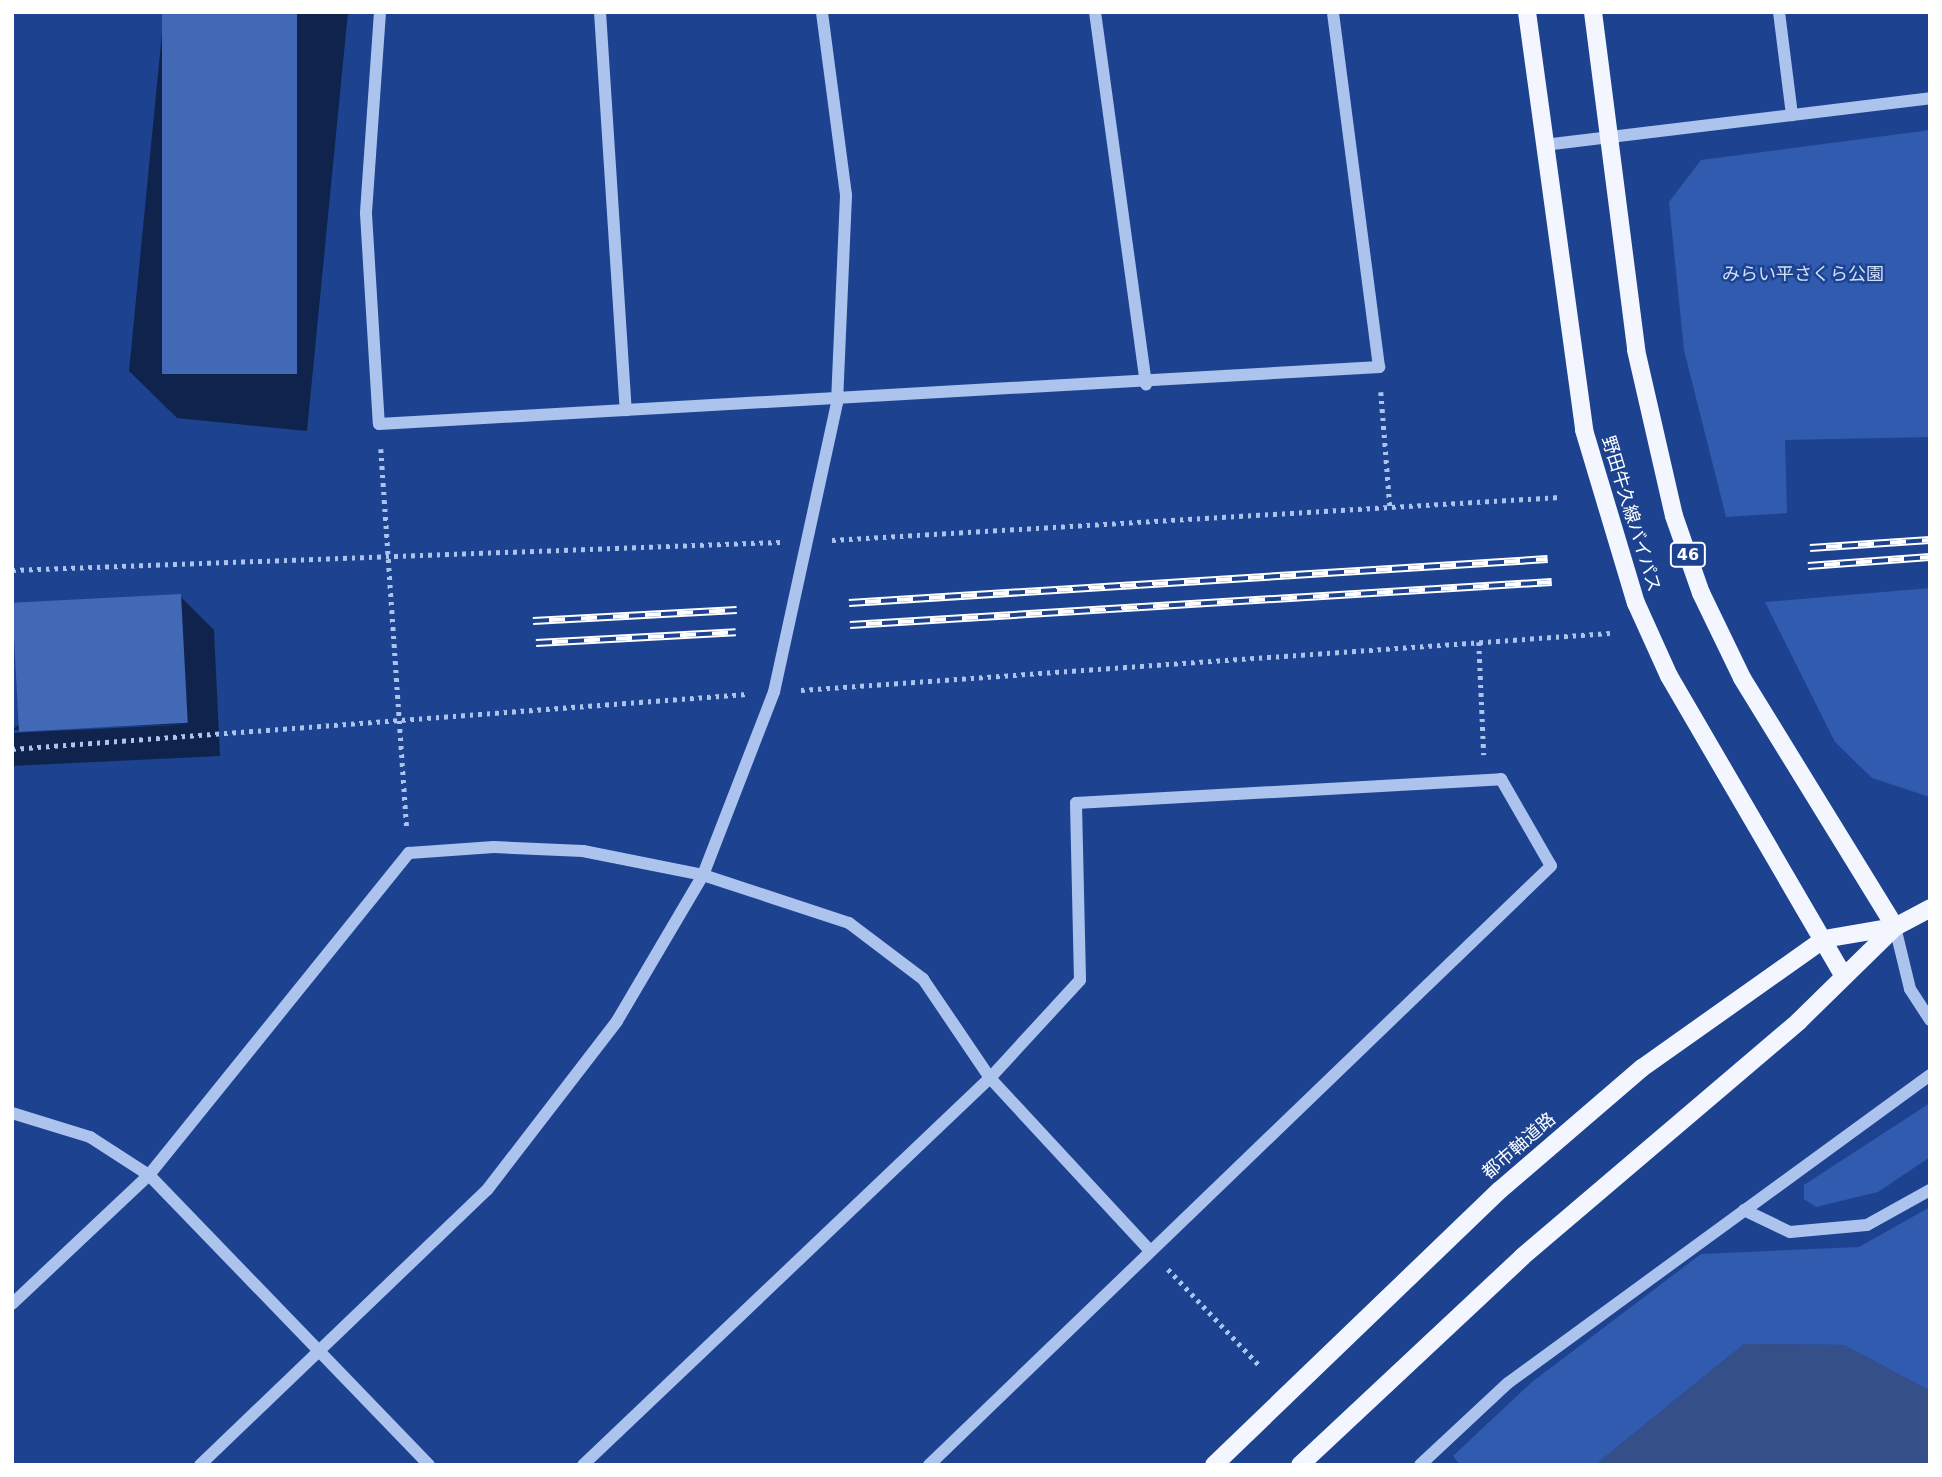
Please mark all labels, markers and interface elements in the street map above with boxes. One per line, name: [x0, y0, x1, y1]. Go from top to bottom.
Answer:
park label: みらい平さくら公園: [1722, 263, 1884, 285]
street label: 野田牛久線バイパス: [1597, 433, 1665, 595]
road number: 46: [1669, 542, 1707, 568]
street label: 都市軸道路: [1478, 1108, 1560, 1184]

